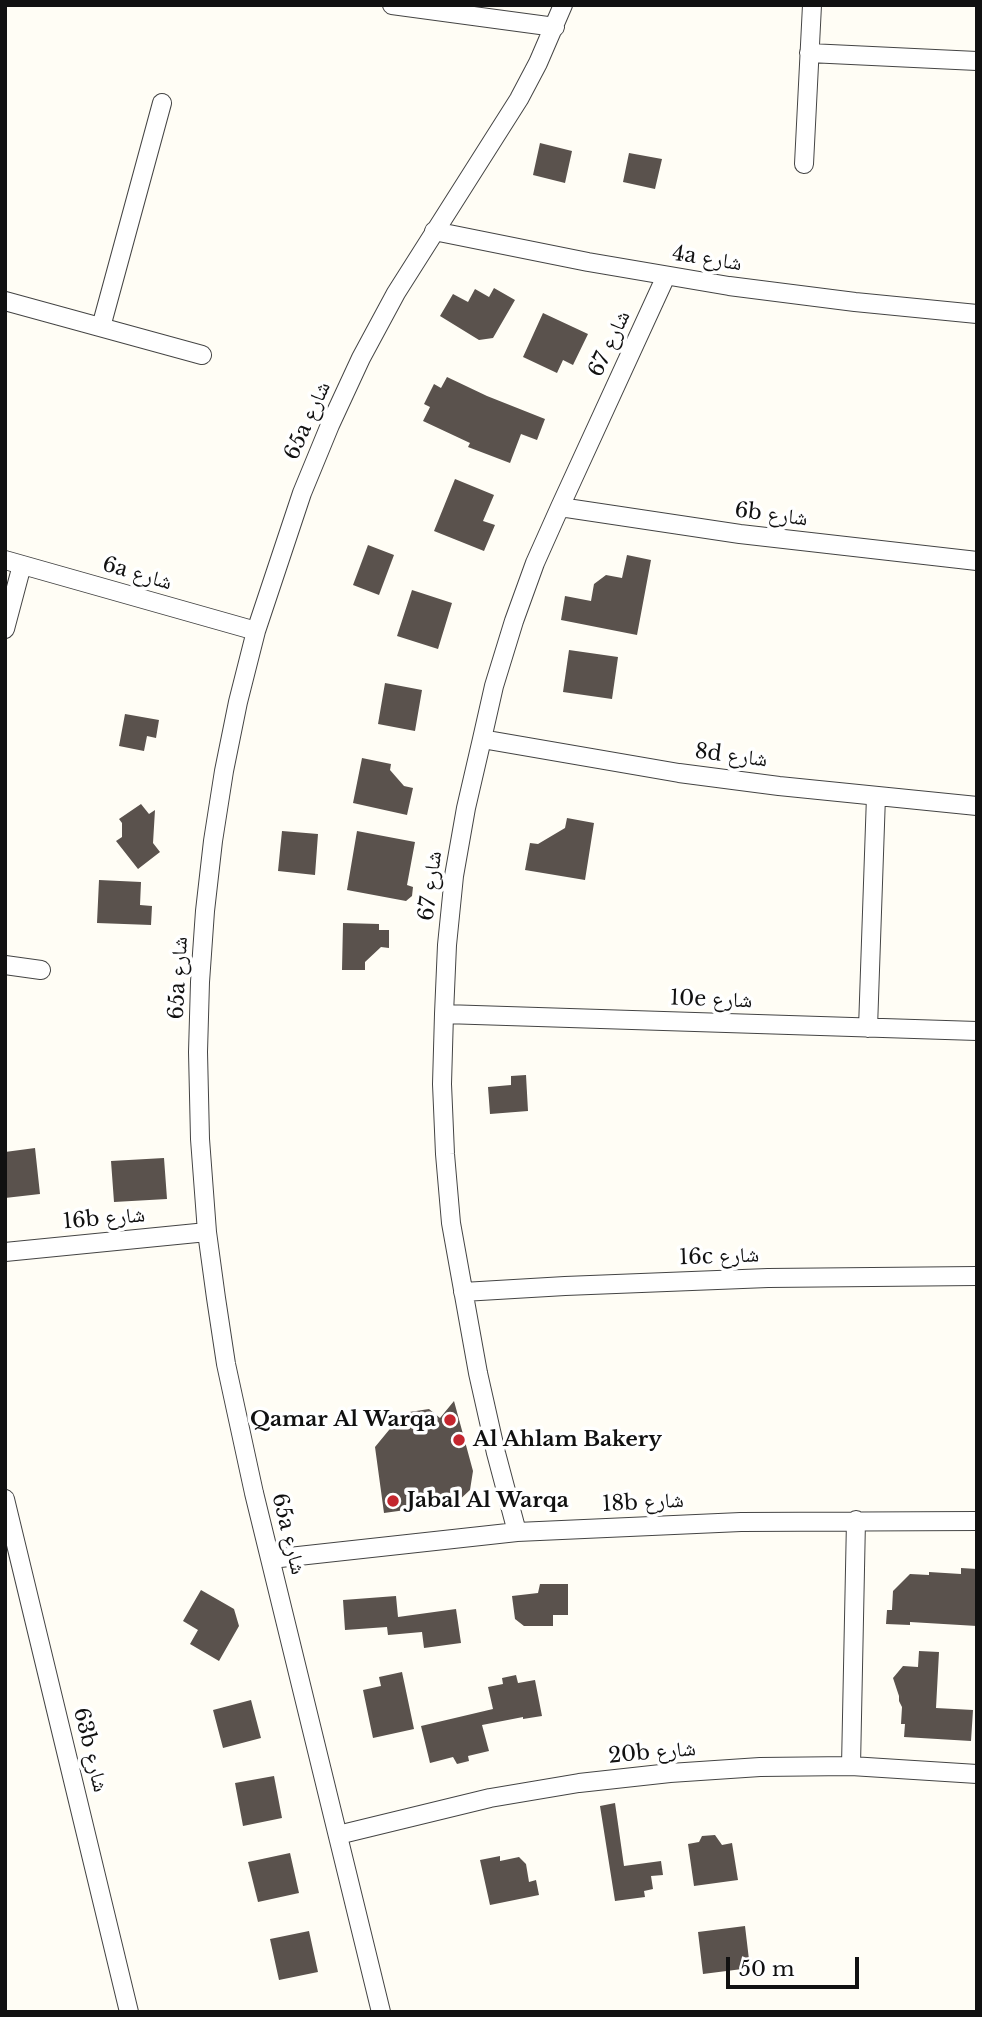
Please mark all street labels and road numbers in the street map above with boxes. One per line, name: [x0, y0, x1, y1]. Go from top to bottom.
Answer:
street label: 4a شارع: [671, 241, 743, 277]
street label: شارع 67: [584, 307, 636, 381]
street label: 65a شارع: [280, 378, 336, 464]
street label: 6b شارع: [733, 498, 809, 532]
street label: 6a شارع: [99, 552, 175, 596]
street label: 8d شارع: [693, 739, 769, 773]
street label: شارع 67: [414, 850, 448, 922]
street label: 65a شارع: [164, 936, 194, 1020]
street label: 10e شارع: [669, 986, 753, 1014]
street label: 16b شارع: [62, 1203, 146, 1235]
street label: 16c شارع: [679, 1243, 759, 1271]
street label: 18b شارع: [602, 1488, 684, 1518]
street label: 65a شارع: [266, 1491, 310, 1577]
street label: 63b شارع: [67, 1705, 113, 1795]
street label: 20b شارع: [607, 1737, 697, 1769]

